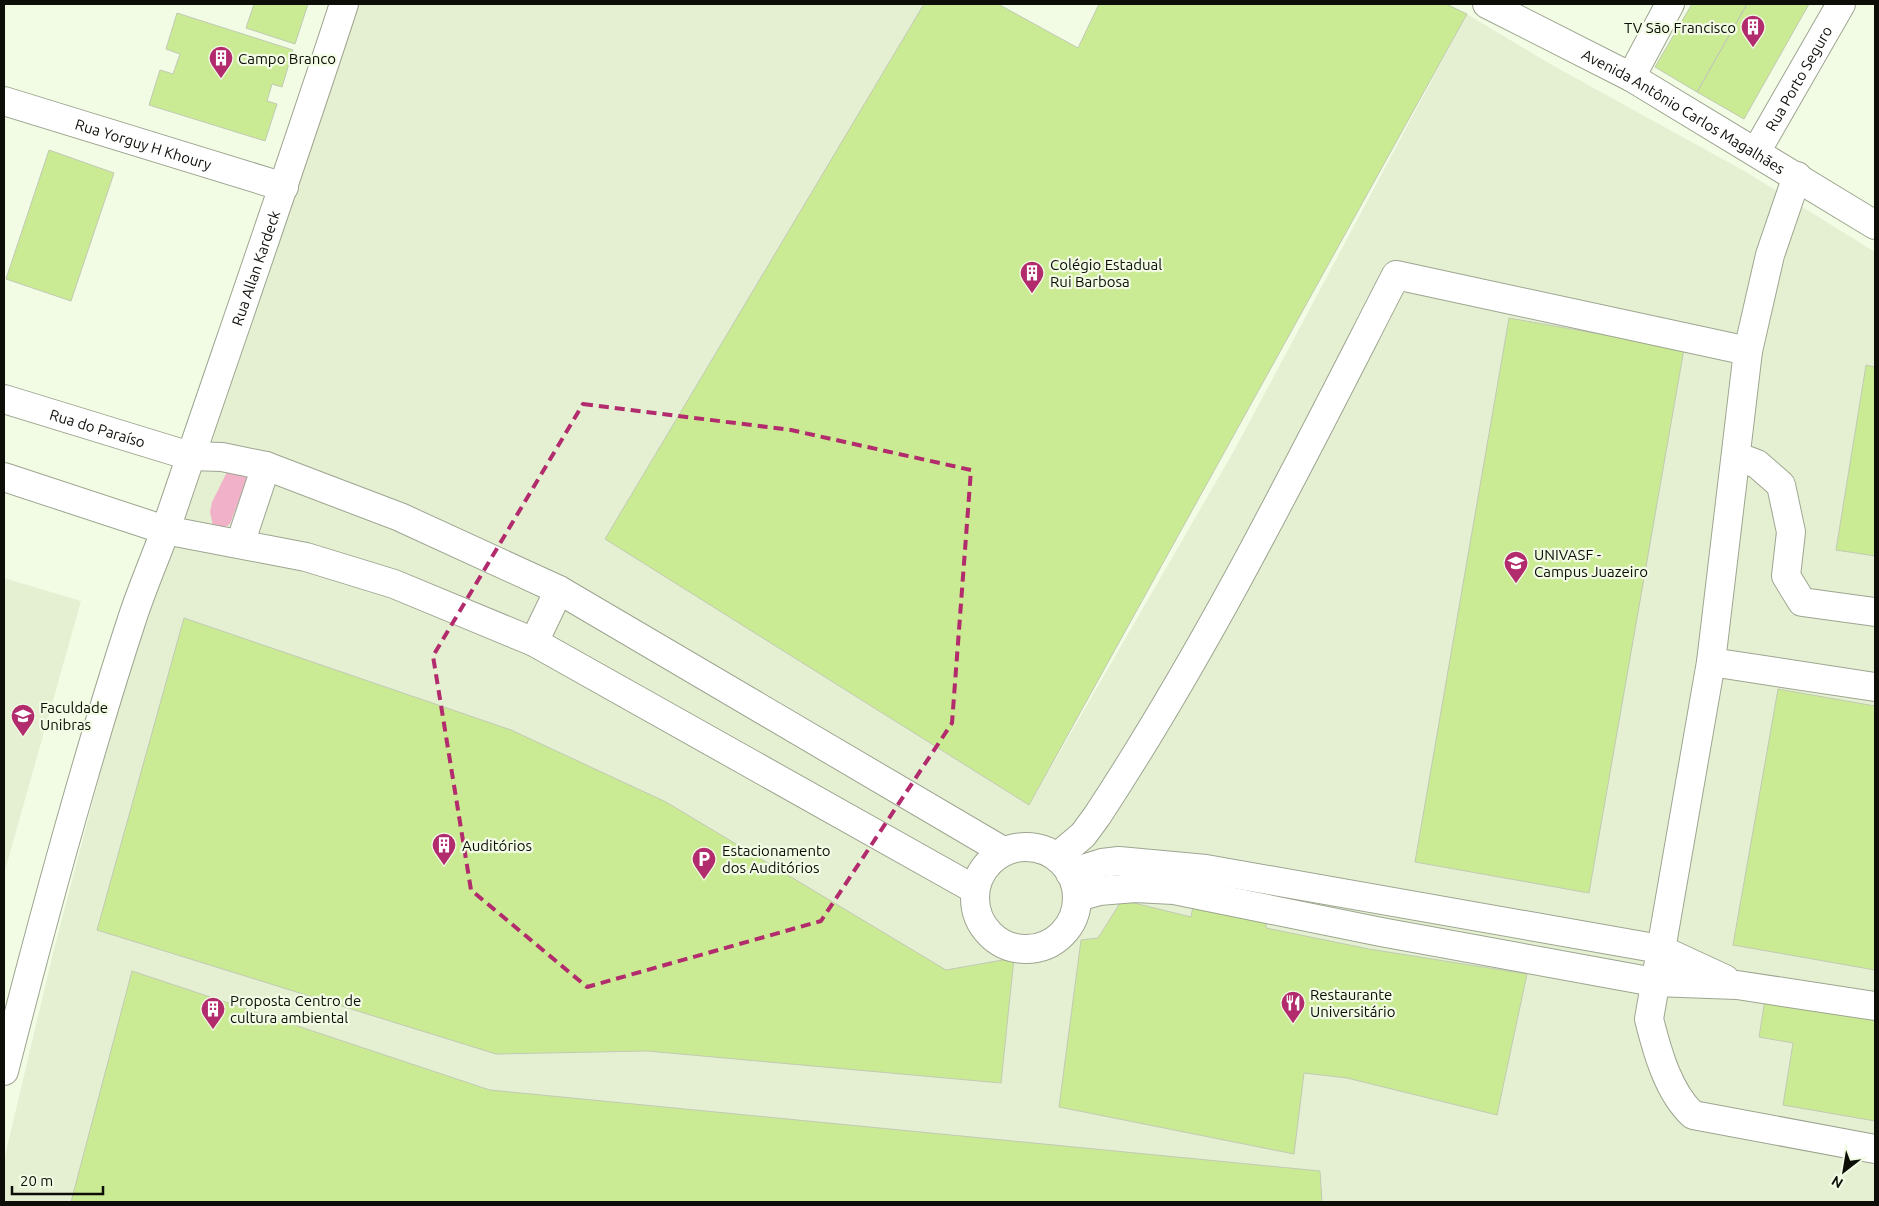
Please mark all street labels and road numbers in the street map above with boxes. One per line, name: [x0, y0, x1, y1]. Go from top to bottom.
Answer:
street label: Rua Porto Seguro: [1762, 23, 1835, 134]
street label: Avenida Antônio Carlos Magalhães: [1579, 45, 1788, 177]
street label: Rua Yorguy H Khoury: [73, 115, 214, 173]
street label: Rua Allan Kardeck: [228, 208, 283, 328]
street label: Rua do Paraíso: [48, 405, 148, 450]

